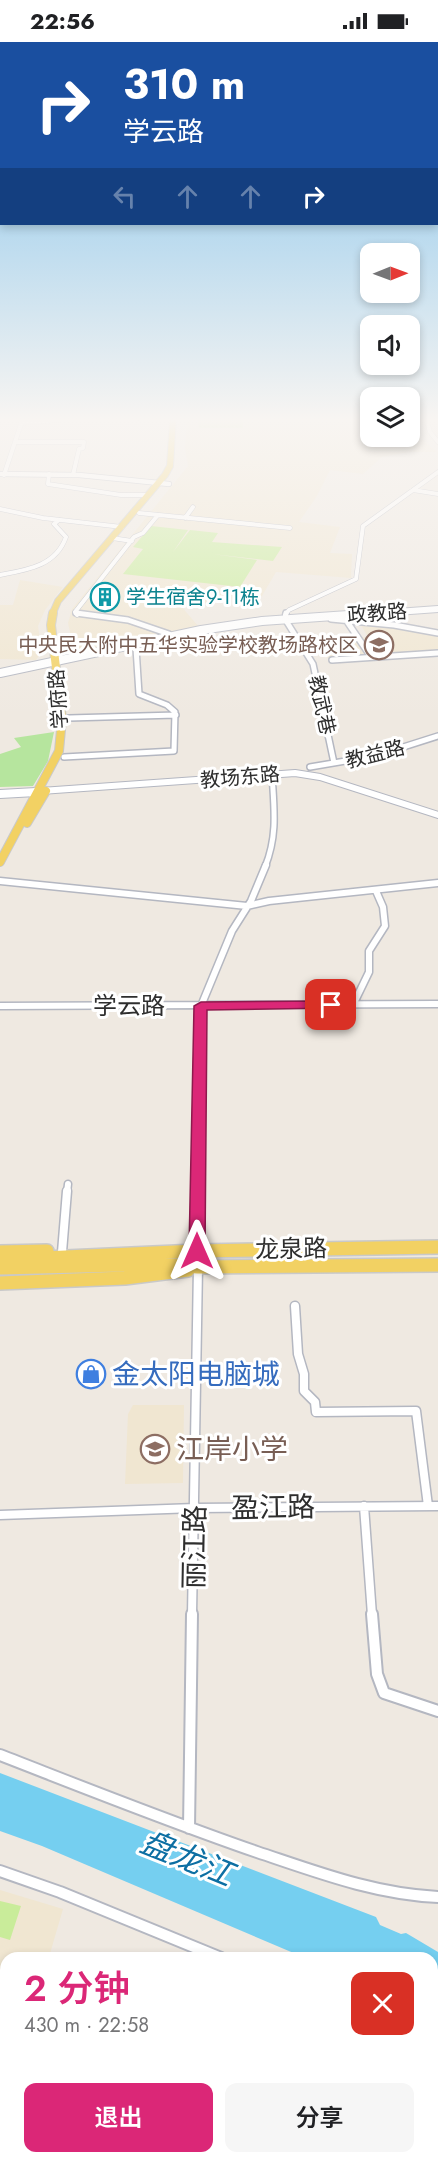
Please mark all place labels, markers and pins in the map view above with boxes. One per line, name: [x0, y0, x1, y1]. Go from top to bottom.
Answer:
building icon: 学生宿舍9-11栋: [89, 581, 121, 613]
place label: 学生宿舍9-11栋: [126, 583, 260, 612]
school or university icon: 中央民大附中五华实验学校教场路校区: [363, 629, 395, 661]
place label: 中央民大附中五华实验学校教场路校区: [18, 631, 358, 660]
pin: [305, 979, 356, 1030]
place label: 金太阳电脑城: [112, 1354, 280, 1395]
shop icon: 金太阳电脑城: [75, 1358, 107, 1390]
place label: 江岸小学: [176, 1429, 288, 1470]
school or university icon: 江岸小学: [139, 1433, 171, 1465]

